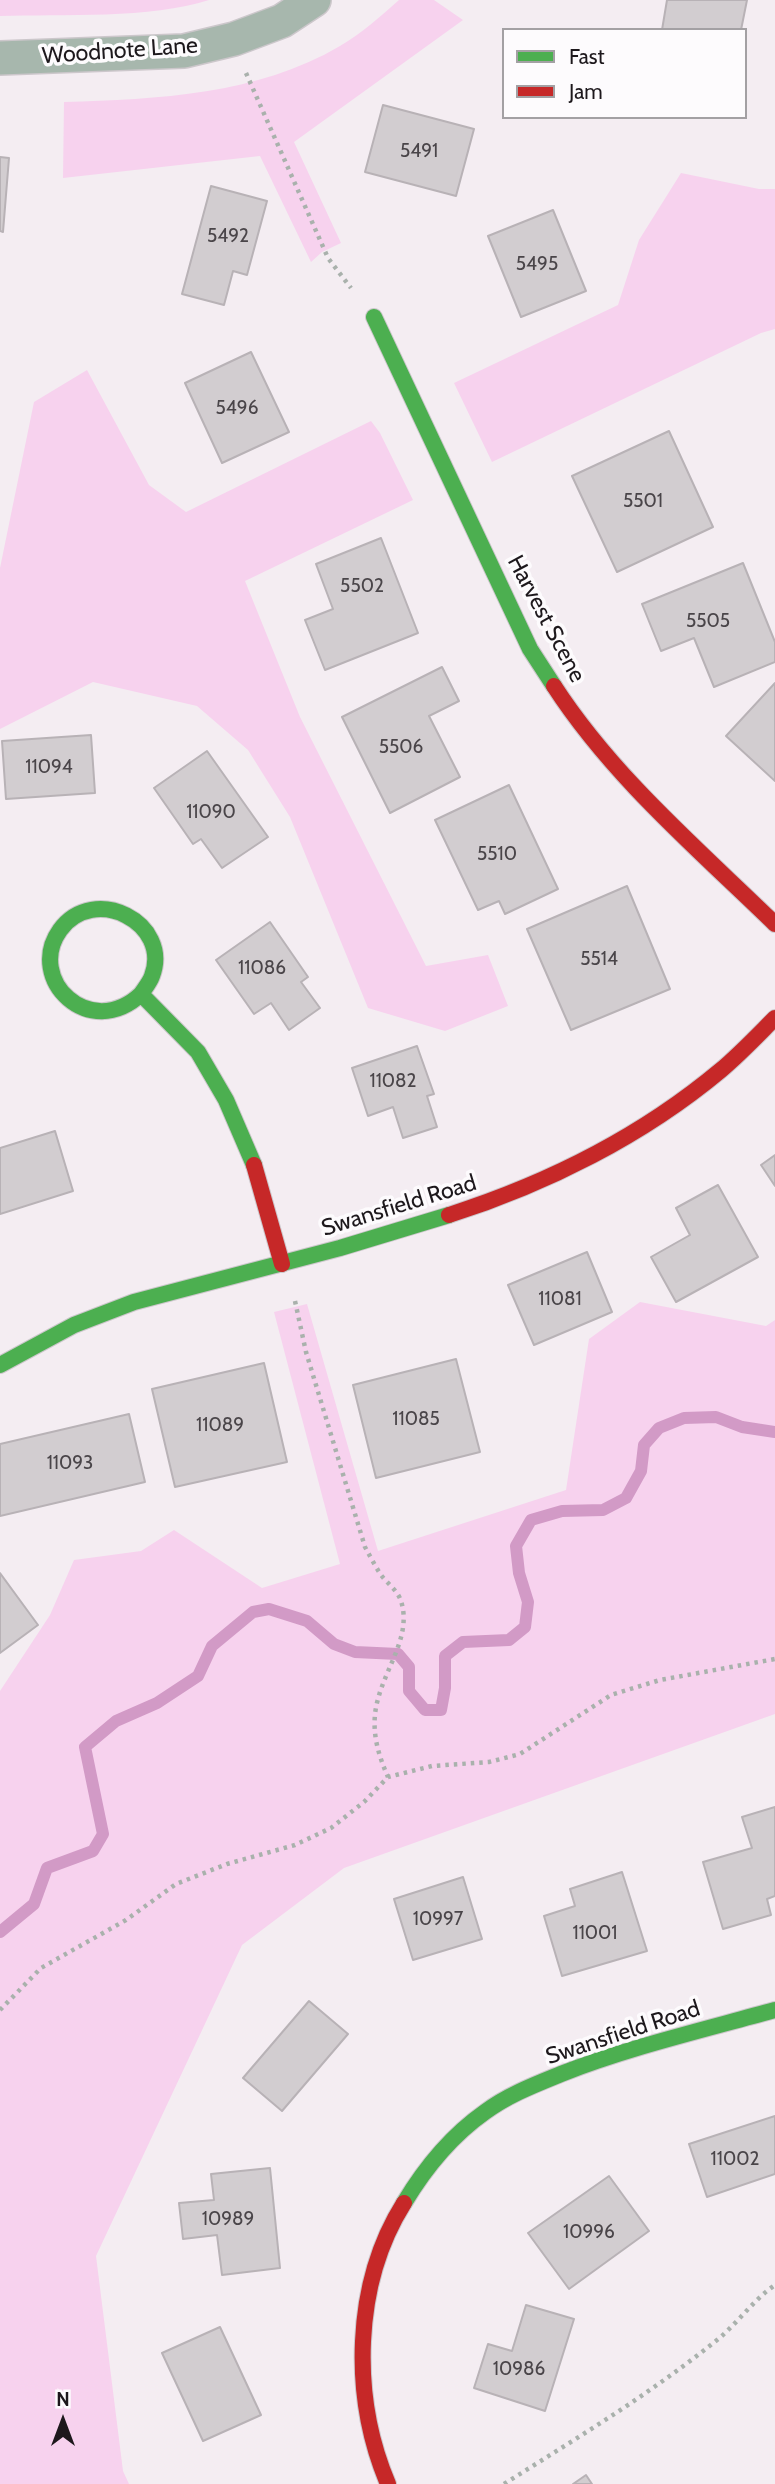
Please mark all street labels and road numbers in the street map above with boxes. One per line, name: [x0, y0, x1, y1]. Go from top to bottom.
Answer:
street label: Woodnote Lane: [41, 32, 199, 70]
street label: Harvest Scene: [501, 551, 591, 687]
street label: Swansfield Road: [318, 1169, 480, 1243]
street label: Swansfield Road: [542, 1995, 704, 2071]

